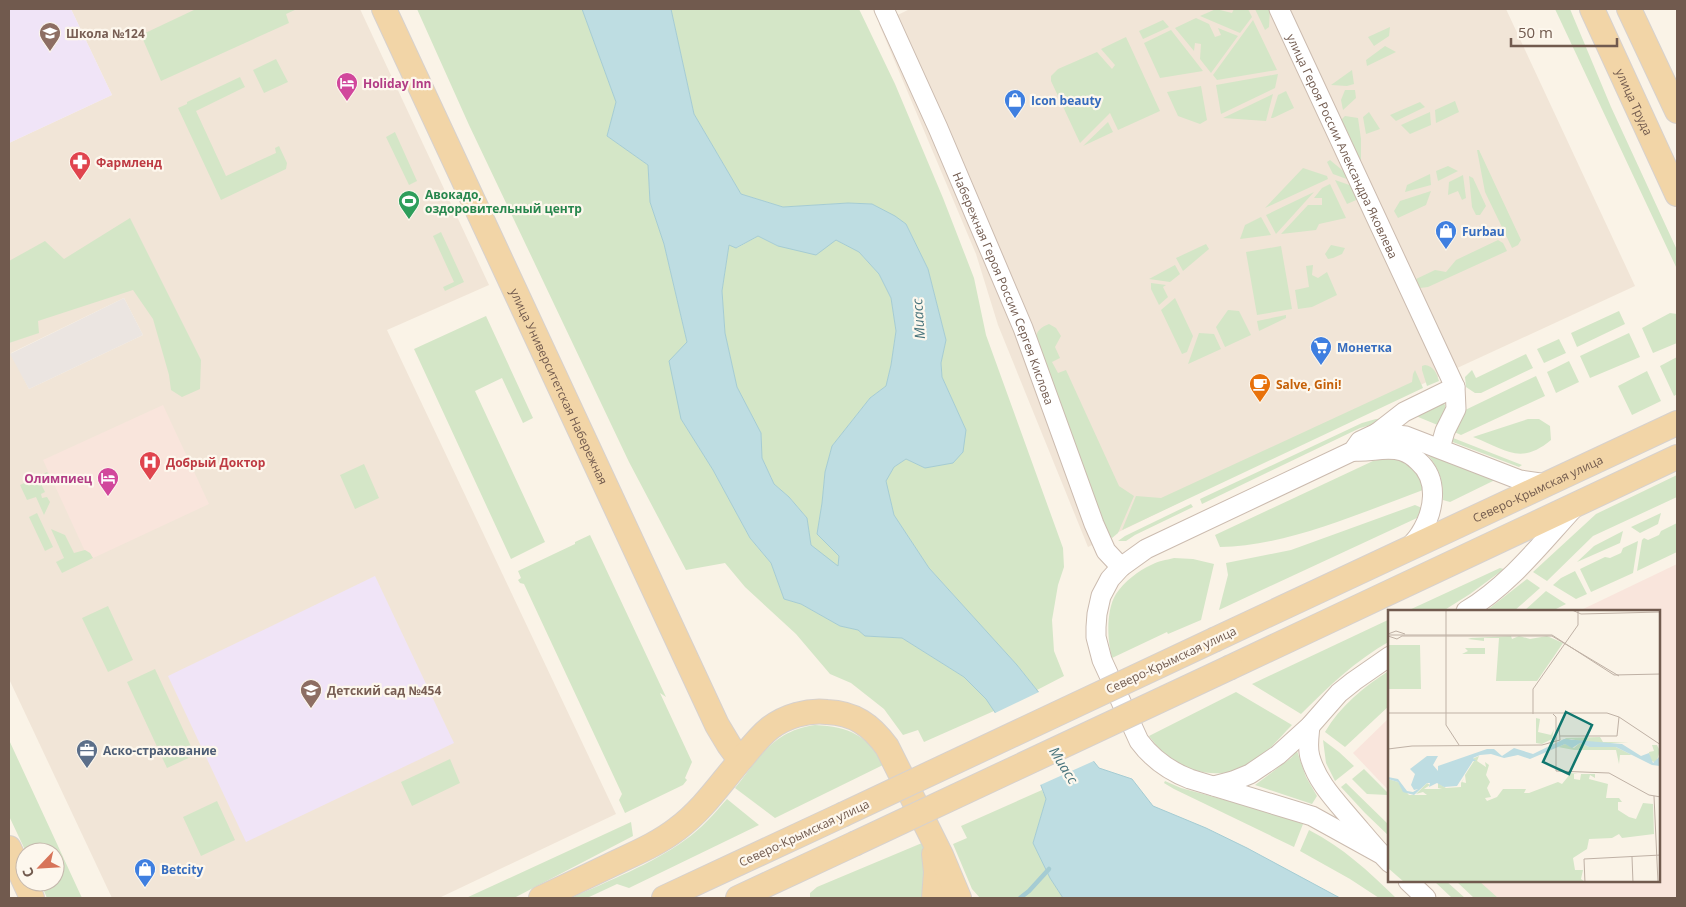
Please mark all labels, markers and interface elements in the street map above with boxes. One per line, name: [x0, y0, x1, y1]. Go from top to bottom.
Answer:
scale bar: [1511, 15, 1617, 47]
school or university icon: Школа №124: [38, 21, 62, 52]
text: 50 m: [1518, 22, 1553, 42]
place label: Школа №124: [66, 25, 145, 42]
street label: улица Героя России Александра Яковлева: [1283, 31, 1402, 261]
street label: улица Труда: [1612, 66, 1657, 138]
hotel icon: Holiday Inn: [335, 71, 359, 102]
place label: Holiday Inn: [363, 75, 431, 92]
shop icon: Icon beauty: [1003, 88, 1027, 119]
place label: Icon beauty: [1031, 92, 1102, 109]
pharmacy icon: Фармленд: [68, 150, 92, 181]
place label: Фармленд: [96, 154, 162, 171]
street label: Набережная Героя России Сергея Кислова: [949, 169, 1059, 407]
place label: Авокадо, оздоровительный центр: [425, 186, 582, 217]
sports icon: Авокадо, оздоровительный центр: [397, 189, 421, 220]
shop icon: Furbau: [1434, 219, 1458, 250]
place label: Furbau: [1462, 223, 1505, 240]
street label: улица Университетская Набережная: [506, 285, 612, 487]
water label: Миасс: [907, 298, 929, 340]
supermarket icon: Монетка: [1309, 335, 1333, 366]
place label: Монетка: [1337, 339, 1392, 356]
cafe icon: Salve, Gini!: [1248, 372, 1272, 403]
place label: Salve, Gini!: [1276, 376, 1341, 393]
hospital icon: Добрый Доктор: [138, 450, 162, 481]
street label: Северо-Крымская улица: [1469, 451, 1605, 526]
place label: Добрый Доктор: [166, 454, 266, 471]
hotel icon: Олимпиец: [96, 466, 120, 497]
place label: Олимпиец: [24, 470, 93, 487]
inset map: [1388, 610, 1661, 882]
street label: Северо-Крымская улица: [1103, 622, 1239, 698]
school or university icon: Детский сад №454: [299, 678, 323, 709]
place label: Детский сад №454: [327, 682, 441, 699]
office icon: Аско-страхование: [75, 738, 99, 769]
place label: Аско-страхование: [103, 742, 217, 759]
water label: Миасс: [1045, 743, 1083, 788]
street label: Северо-Крымская улица: [736, 795, 872, 871]
north arrow: [15, 842, 65, 892]
shop icon: Betcity: [133, 857, 157, 888]
place label: Betcity: [161, 861, 203, 878]
text: С: [17, 865, 38, 881]

